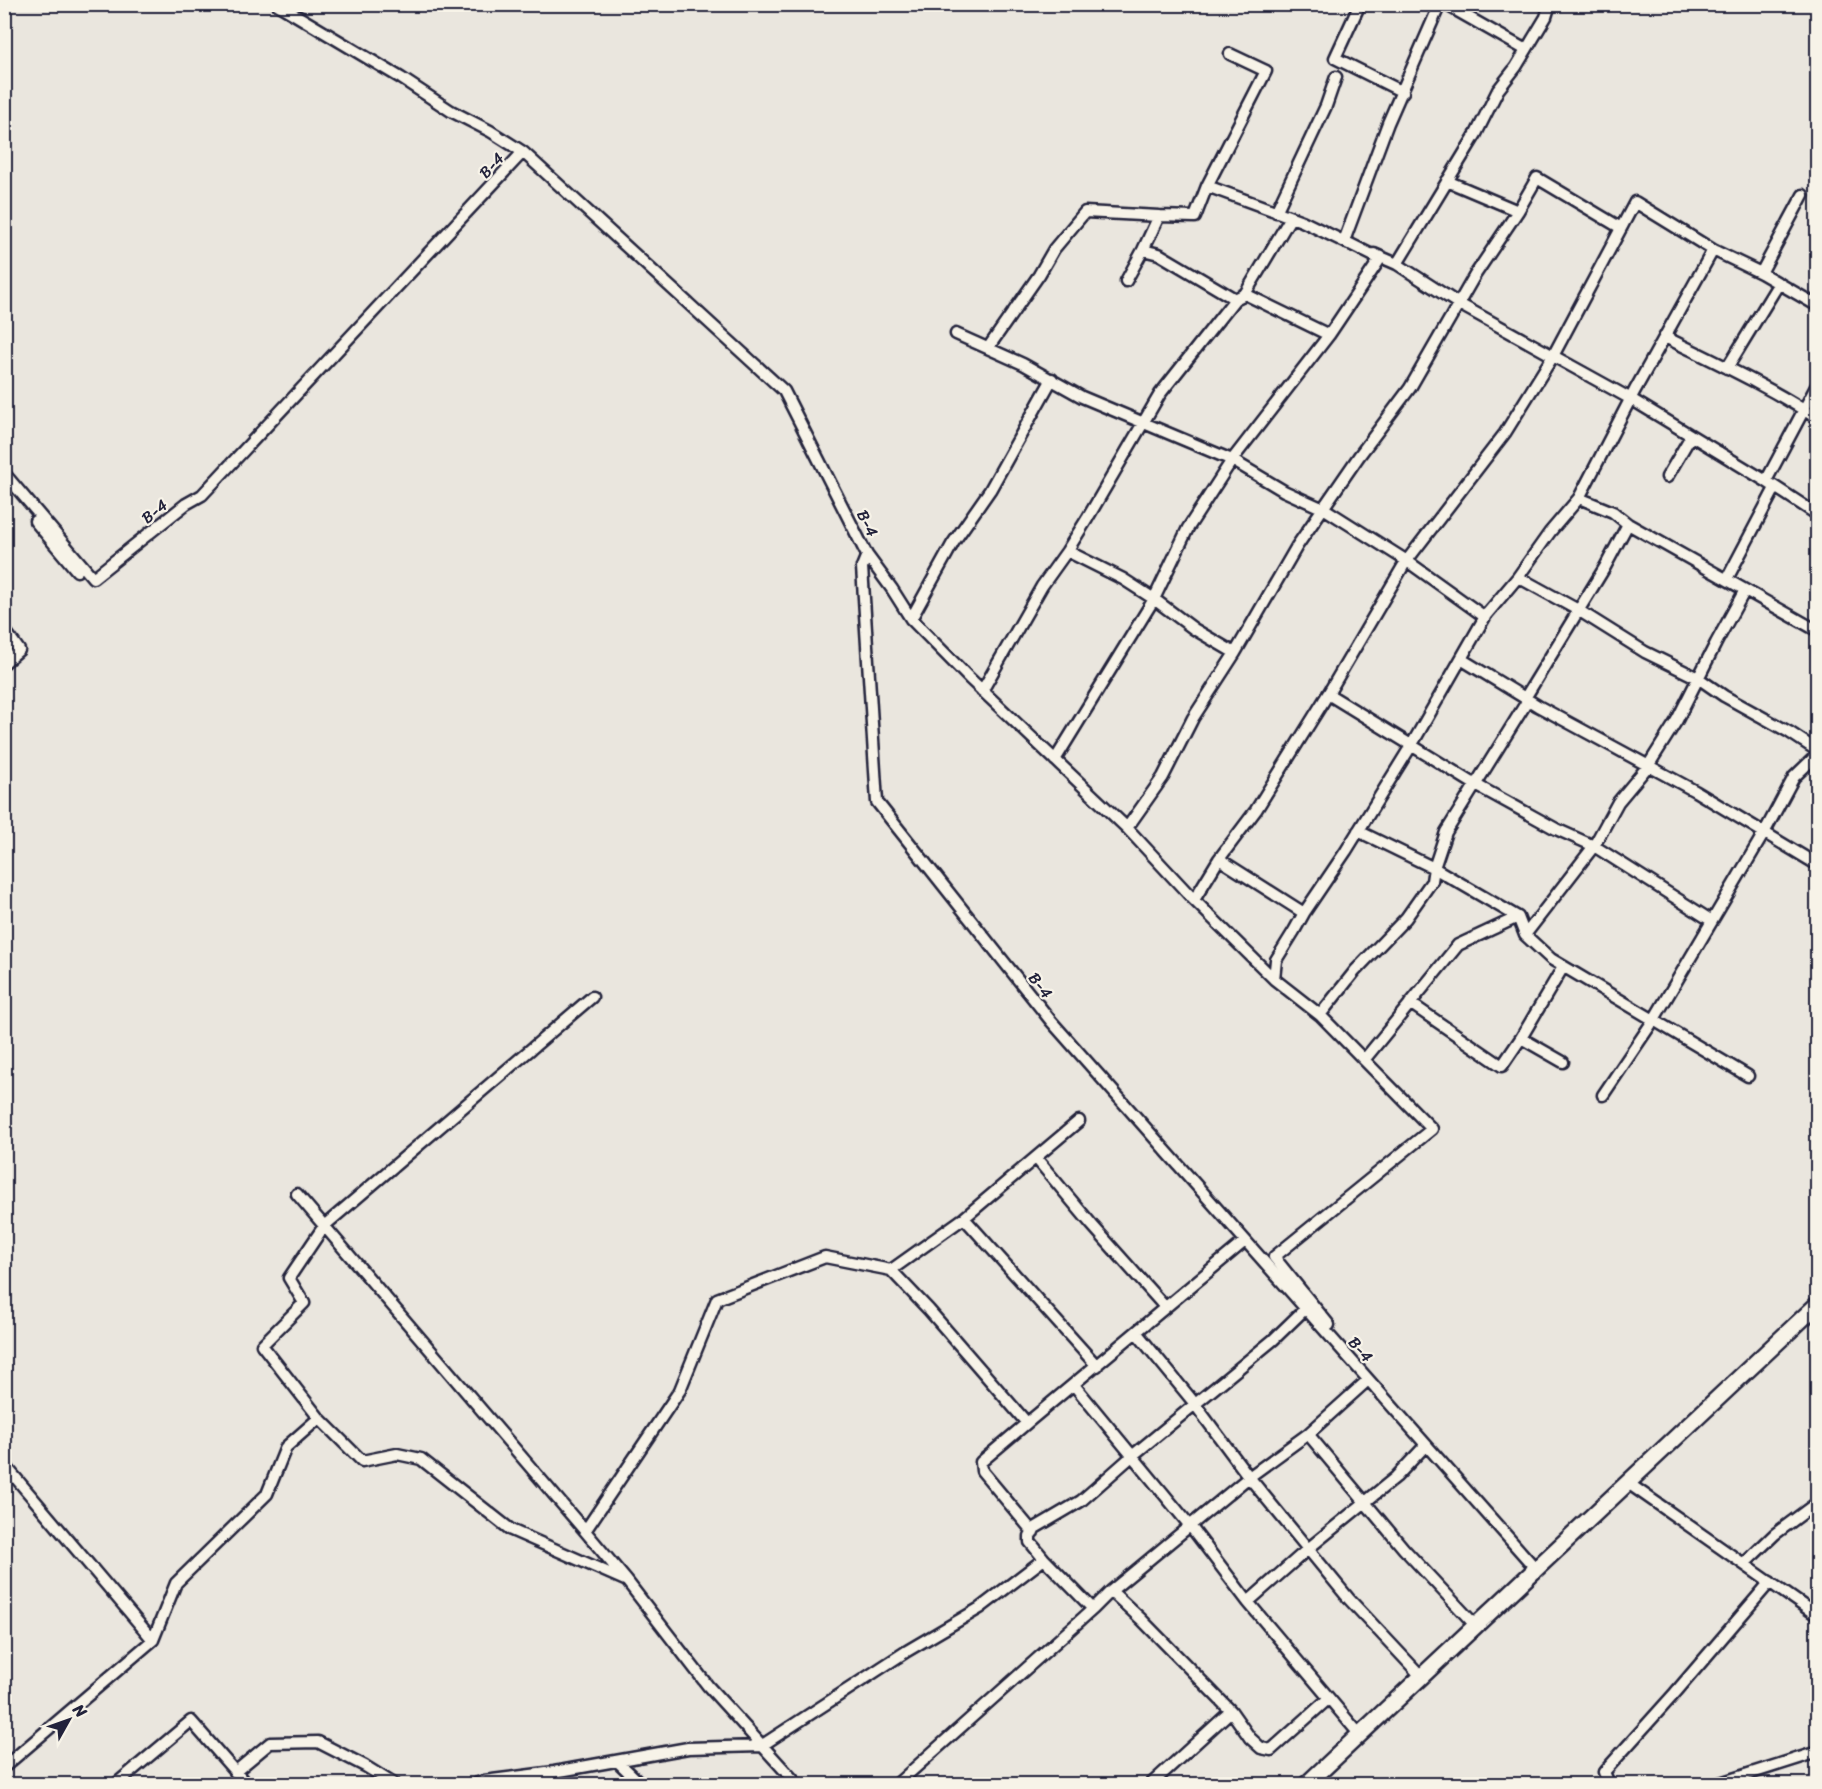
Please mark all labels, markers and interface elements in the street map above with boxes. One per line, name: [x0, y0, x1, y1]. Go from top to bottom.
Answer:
street label: B-4: [471, 145, 511, 185]
street label: B-4: [134, 491, 174, 531]
street label: B-4: [848, 504, 887, 542]
street label: B-4: [1021, 966, 1061, 1005]
street label: B-4: [1341, 1329, 1381, 1369]
north arrow: [39, 1690, 99, 1750]
text: N: [65, 1696, 95, 1725]

